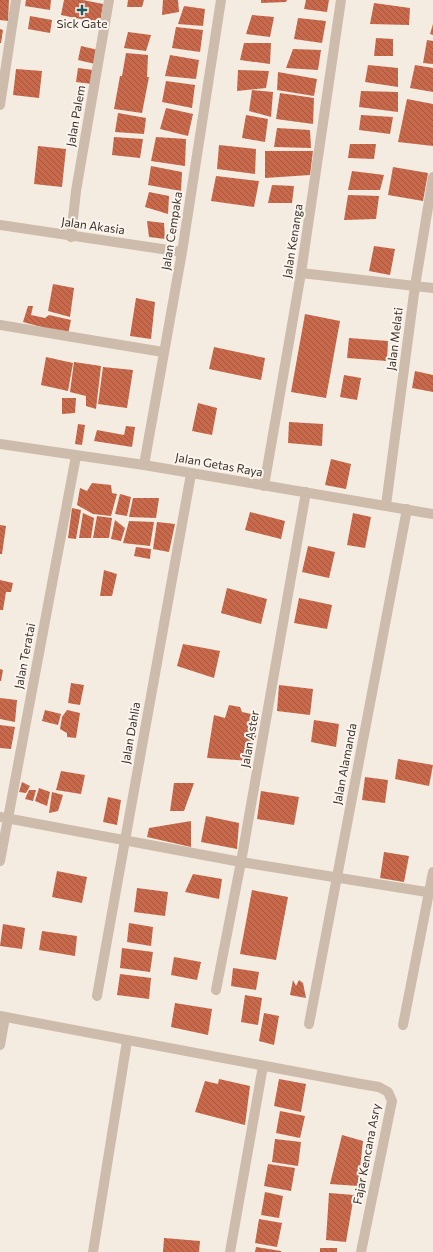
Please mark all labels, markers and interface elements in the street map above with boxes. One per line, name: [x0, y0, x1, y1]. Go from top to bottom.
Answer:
marker: Sick Gate: [76, 4, 88, 16]
place label: Sick Gate: [56, 16, 108, 30]
street label: Jalan Palem: [63, 84, 88, 148]
street label: Jalan Cempaka: [158, 191, 185, 271]
street label: Jalan Kenanga: [279, 203, 306, 279]
street label: Jalan Akasia: [60, 214, 126, 237]
street label: Jalan Melati: [383, 307, 406, 371]
street label: Jalan Getas Raya: [174, 449, 264, 480]
street label: Jalan Teratai: [11, 622, 38, 690]
street label: Jalan Dahlia: [118, 701, 143, 765]
street label: Jalan Aster: [237, 709, 262, 769]
street label: Jalan Alamanda: [329, 722, 360, 806]
street label: Fajar Kencana Asry: [349, 1102, 383, 1205]

